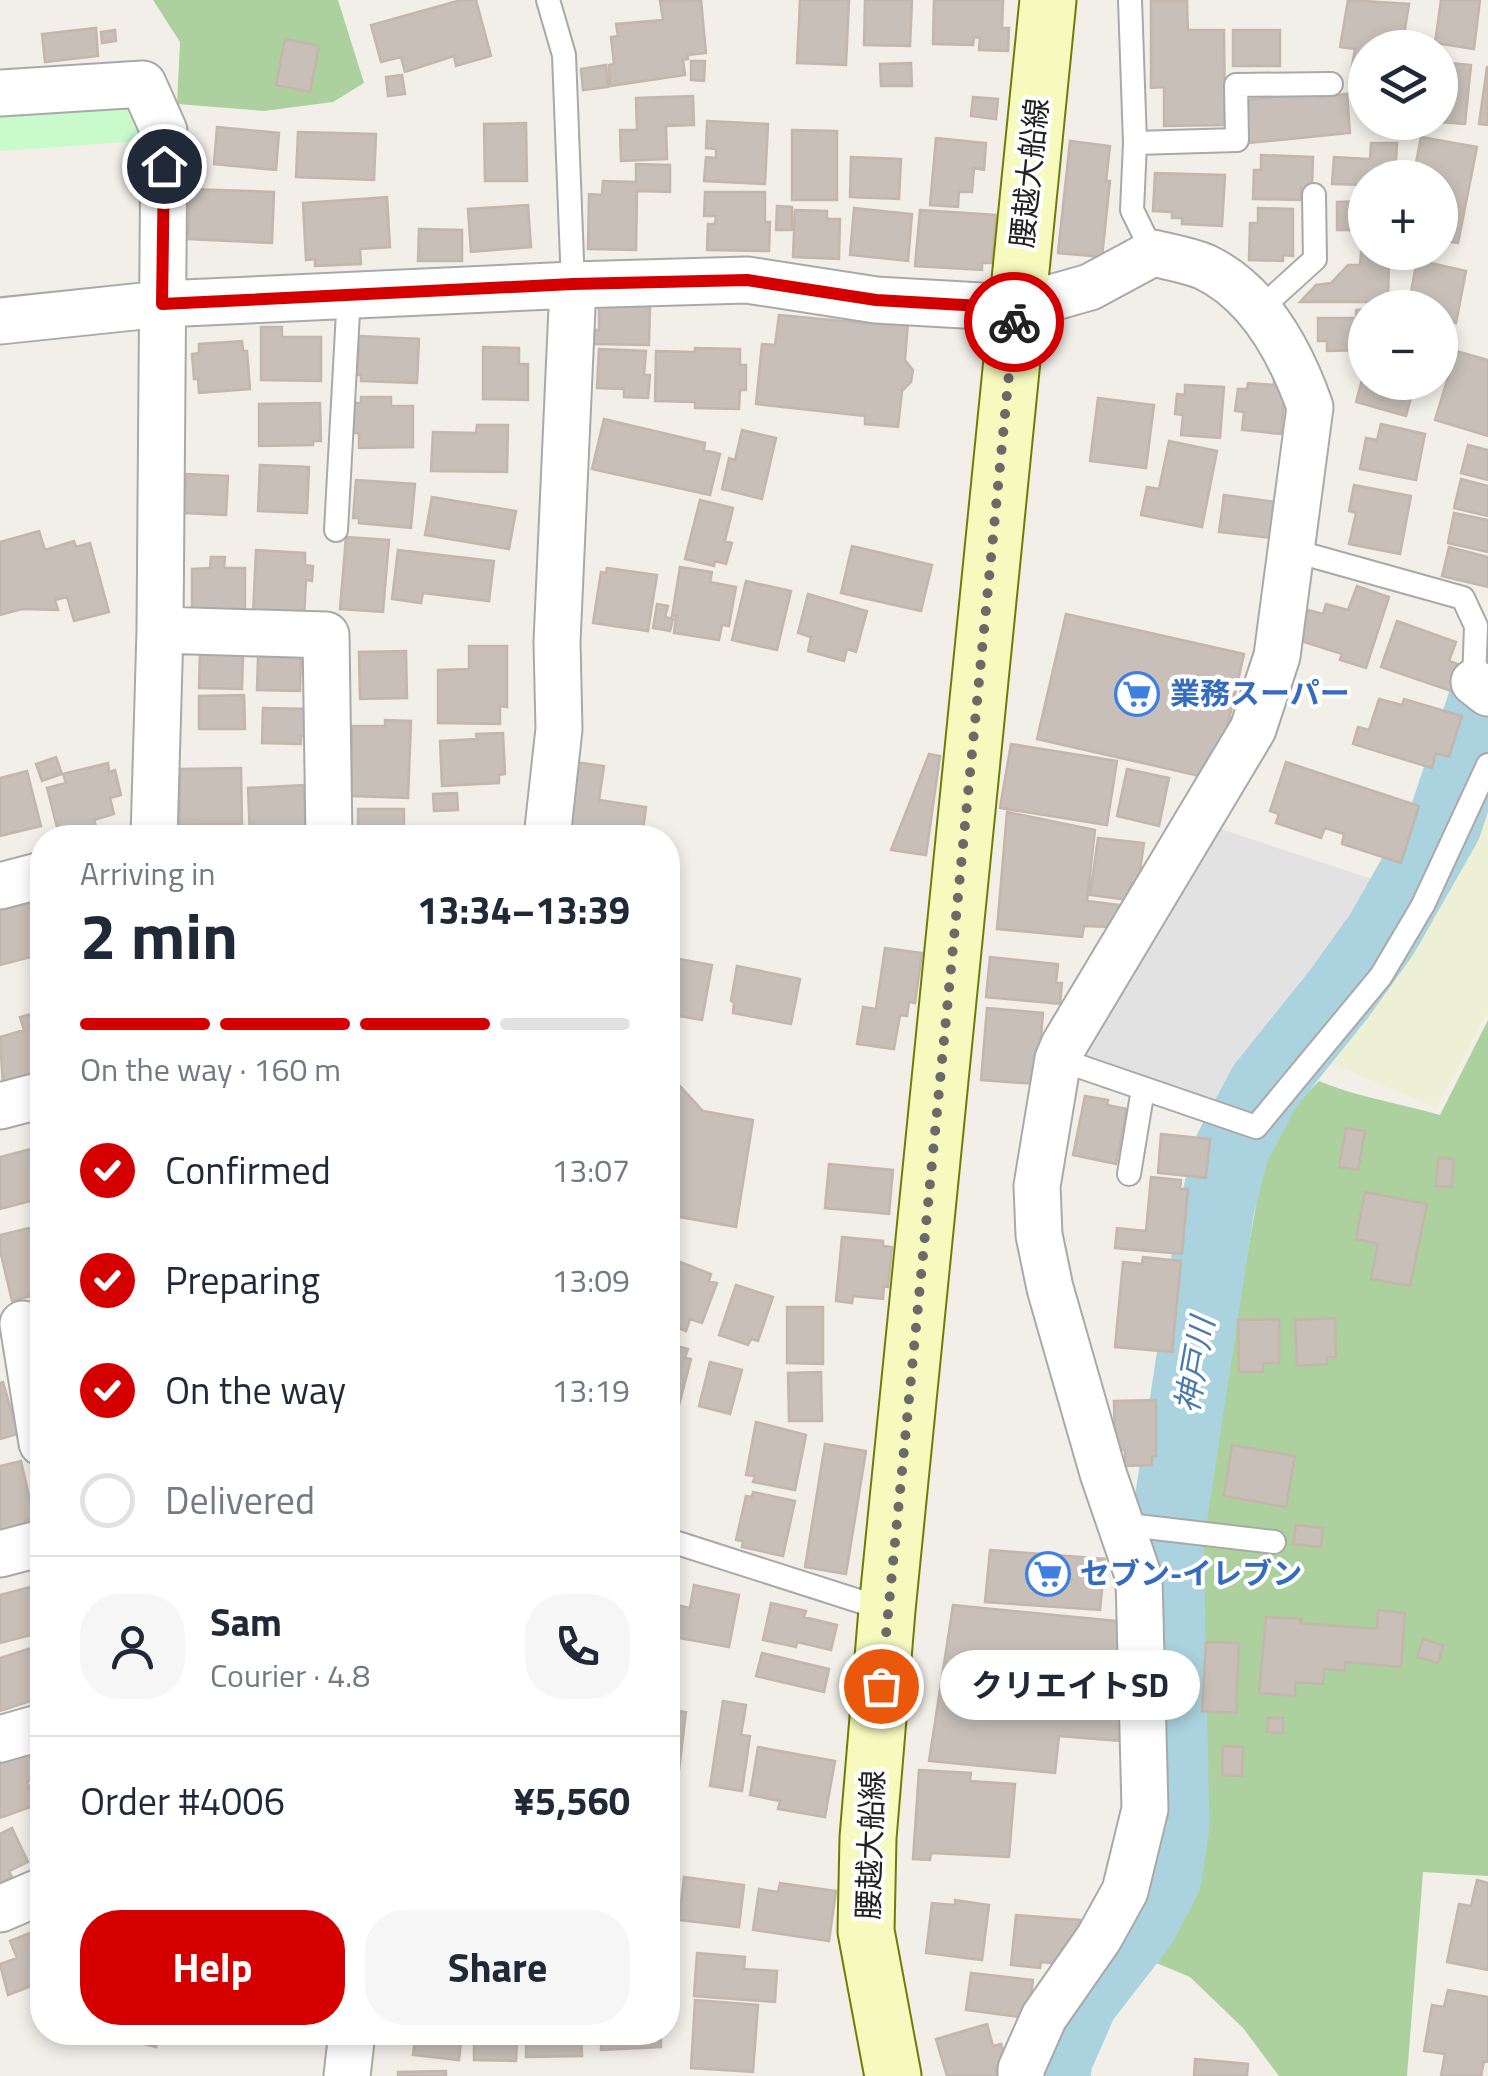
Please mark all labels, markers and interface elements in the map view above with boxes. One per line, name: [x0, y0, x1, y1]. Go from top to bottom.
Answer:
map controls: [1348, 30, 1458, 400]
button: layers: [1348, 30, 1458, 140]
street label: 腰越大船線: [998, 96, 1060, 250]
pin: [122, 124, 207, 209]
icon: home: [137, 139, 192, 194]
button: +: [1348, 160, 1458, 270]
courier: [964, 272, 1064, 372]
button: −: [1348, 290, 1458, 400]
icon: bike: [987, 295, 1042, 350]
place label: 業務スーパー: [1170, 670, 1350, 716]
supermarket icon: 業務スーパー: [1114, 671, 1160, 717]
text: Arriving in: [80, 849, 216, 897]
text: 13:34–13:39: [417, 881, 630, 939]
text: 2 min: [80, 885, 238, 984]
text: On the way · 160 m: [80, 1045, 341, 1093]
text: Confirmed: [165, 1141, 331, 1199]
icon: check: [80, 1143, 135, 1198]
text: 13:07: [551, 1146, 630, 1194]
text: Preparing: [165, 1251, 320, 1309]
icon: check: [80, 1253, 135, 1308]
text: 13:09: [551, 1256, 630, 1304]
water label: 神戸川: [1162, 1310, 1227, 1416]
text: On the way: [165, 1361, 346, 1419]
icon: check: [80, 1363, 135, 1418]
text: 13:19: [551, 1366, 630, 1414]
text: Delivered: [165, 1471, 315, 1529]
place label: セブン-イレブン: [1080, 1550, 1302, 1596]
supermarket icon: セブン-イレブン: [1025, 1551, 1071, 1597]
text: Sam: [210, 1593, 282, 1651]
button: person: [80, 1594, 185, 1699]
button: phone: [525, 1594, 630, 1699]
pin: [839, 1644, 924, 1729]
text: Courier · 4.8: [210, 1651, 370, 1699]
callout: クリエイトSD: [941, 1651, 1201, 1721]
icon: bag: [854, 1659, 909, 1714]
text: クリエイトSD: [971, 1661, 1169, 1709]
street label: 腰越大船線: [844, 1769, 896, 1921]
text: Order #4006: [80, 1772, 285, 1830]
text: ¥5,560: [514, 1772, 630, 1830]
button: Help: [80, 1910, 345, 2025]
button: Share: [365, 1910, 630, 2025]

